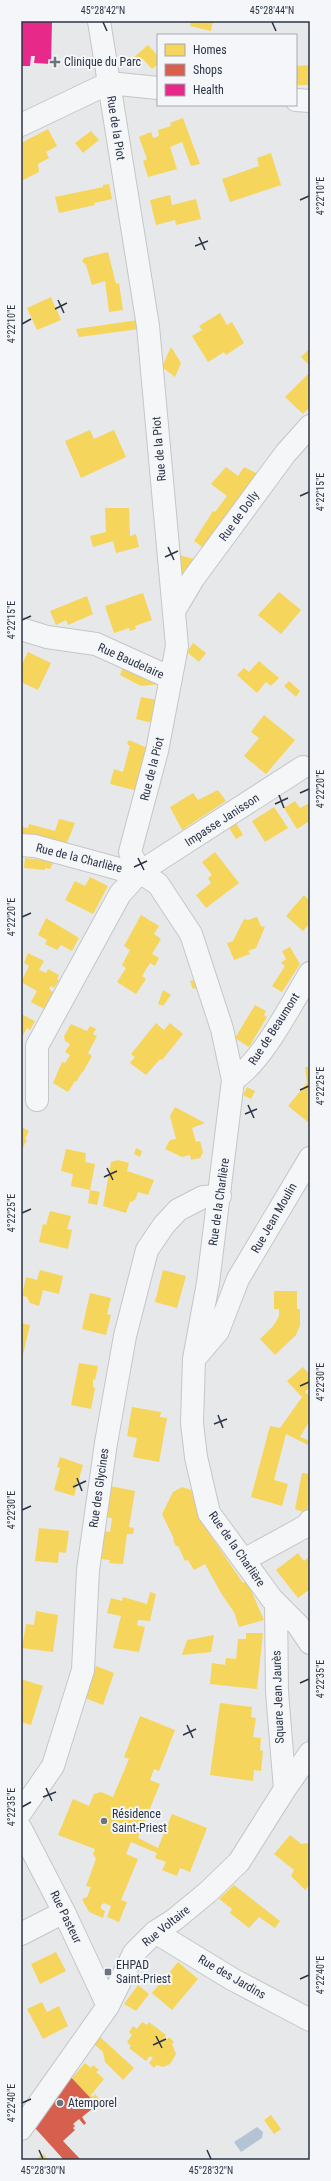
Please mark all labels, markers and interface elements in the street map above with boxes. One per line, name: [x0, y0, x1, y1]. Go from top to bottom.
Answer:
text: 45°28'42"N: [81, 5, 125, 16]
text: 45°28'44"N: [250, 5, 294, 16]
legend: [157, 34, 297, 106]
text: Homes: [193, 43, 227, 57]
place label: Clinique du Parc: [64, 55, 141, 69]
marker: Clinique du Parc: [49, 56, 61, 68]
text: Shops: [193, 63, 222, 77]
text: Health: [193, 83, 224, 97]
street label: Rue de la Piot: [104, 95, 128, 162]
text: 4°22'10"E: [315, 177, 326, 215]
text: 4°22'10"E: [6, 305, 17, 343]
street label: Rue de la Piot: [149, 416, 169, 482]
text: 4°22'15"E: [315, 473, 326, 511]
street label: Rue de Dolly: [216, 488, 262, 544]
text: 4°22'15"E: [6, 601, 17, 639]
street label: Rue Baudelaire: [96, 640, 166, 682]
street label: Rue de la Piot: [137, 735, 167, 802]
text: 4°22'20"E: [315, 770, 326, 808]
street label: Impasse Janisson: [182, 791, 262, 849]
street label: Rue de la Charlière: [34, 841, 124, 876]
text: 4°22'20"E: [6, 898, 17, 936]
street label: Rue de Beaumont: [246, 990, 303, 1068]
text: 4°22'25"E: [315, 1067, 326, 1105]
street label: Rue de la Charlière: [206, 1157, 232, 1247]
street label: Rue Jean Moulin: [248, 1180, 300, 1255]
text: 4°22'25"E: [6, 1194, 17, 1232]
text: 4°22'30"E: [315, 1363, 326, 1401]
street label: Rue des Glycines: [86, 1447, 112, 1529]
text: 4°22'30"E: [6, 1491, 17, 1529]
street label: Rue de la Charlière: [206, 1509, 268, 1590]
street label: Square Jean Jaurès: [269, 1650, 287, 1744]
text: 4°22'35"E: [315, 1660, 326, 1698]
text: 4°22'35"E: [6, 1788, 17, 1826]
place label: Résidence Saint-Priest: [112, 1807, 167, 1835]
marker: Résidence Saint-Priest: [99, 1816, 109, 1826]
street label: Rue Pasteur: [47, 1888, 85, 1946]
street label: Rue Voltaire: [139, 1902, 193, 1949]
street label: Rue des Jardins: [196, 1952, 268, 2002]
text: 4°22'40"E: [315, 1956, 326, 1994]
place label: EHPAD Saint-Priest: [116, 1958, 171, 1986]
marker: EHPAD Saint-Priest: [103, 1967, 113, 1977]
text: 4°22'40"E: [6, 2084, 17, 2122]
place label: Atemporel: [68, 2096, 117, 2110]
marker: Atemporel: [55, 2098, 65, 2108]
text: 45°28'30"N: [21, 2165, 65, 2176]
text: 45°28'32"N: [189, 2165, 233, 2176]

